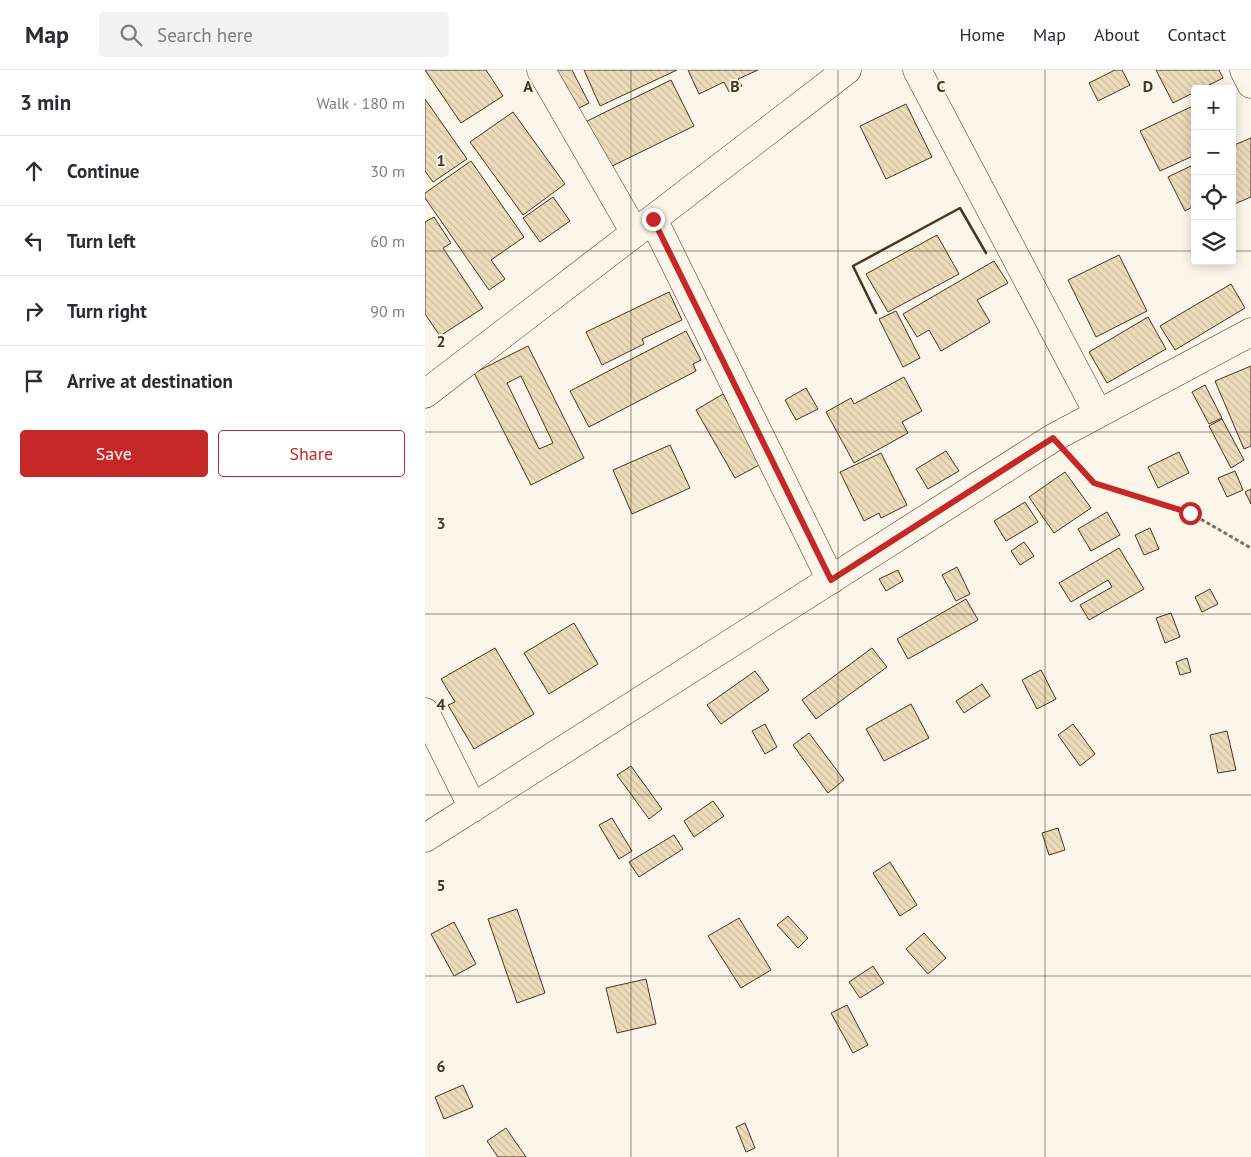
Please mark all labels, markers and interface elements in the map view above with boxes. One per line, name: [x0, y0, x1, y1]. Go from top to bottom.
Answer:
search box: [99, 12, 449, 57]
text: Map: [25, 19, 69, 50]
icon: search: [117, 21, 145, 49]
text: Search here: [157, 23, 253, 47]
text: Home: [959, 23, 1005, 46]
text: Map: [1033, 23, 1066, 46]
text: About: [1094, 23, 1140, 46]
text: Contact: [1168, 23, 1226, 46]
text: A: [523, 76, 533, 96]
text: B: [730, 76, 740, 96]
text: C: [937, 76, 946, 96]
text: D: [1143, 76, 1153, 96]
map controls: [1191, 85, 1236, 265]
button: +: [1191, 85, 1236, 130]
text: 3 min: [20, 89, 71, 116]
text: Walk · 180 m: [316, 93, 405, 113]
button: −: [1191, 130, 1236, 175]
text: 1: [436, 150, 446, 170]
icon: ahead: [20, 157, 48, 185]
text: Continue: [67, 159, 139, 183]
text: 30 m: [370, 161, 405, 181]
button: locate: [1191, 175, 1236, 220]
route end: [642, 208, 665, 231]
button: layers: [1191, 220, 1236, 265]
icon: left: [20, 227, 48, 255]
text: Turn left: [67, 229, 136, 253]
text: 60 m: [370, 231, 405, 251]
icon: right: [20, 297, 48, 325]
text: Turn right: [67, 299, 147, 323]
text: 90 m: [370, 301, 405, 321]
text: 2: [436, 331, 446, 351]
icon: arrive: [20, 367, 48, 395]
text: Arrive at destination: [67, 369, 233, 393]
button: Save: [20, 430, 208, 477]
button: Share: [218, 430, 405, 477]
route start: [1179, 502, 1202, 525]
text: 3: [436, 513, 446, 533]
text: 4: [436, 694, 446, 714]
text: 5: [436, 875, 446, 895]
text: 6: [436, 1056, 446, 1076]

